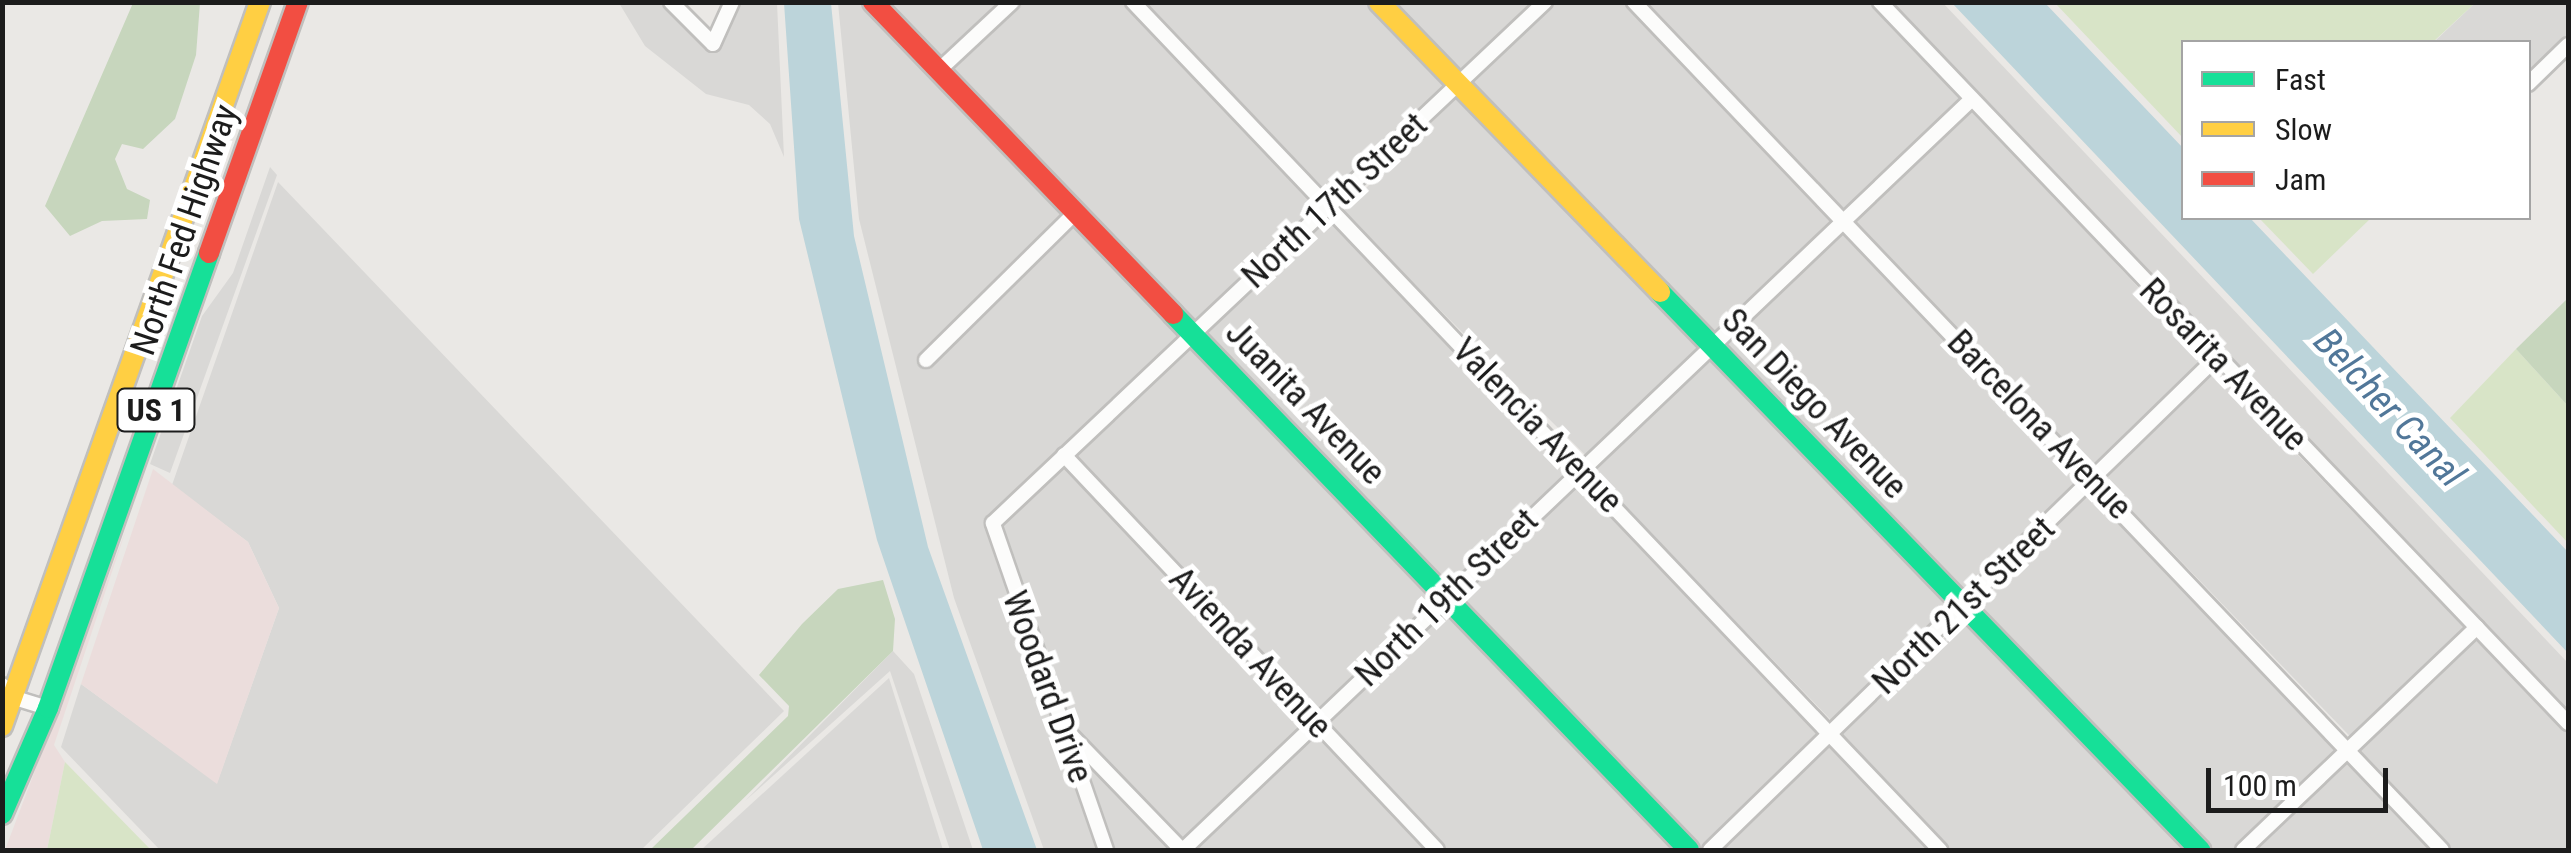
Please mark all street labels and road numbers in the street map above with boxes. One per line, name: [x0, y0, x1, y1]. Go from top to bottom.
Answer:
street label: North Fed Highway: [122, 99, 248, 361]
street label: North 17th Street: [1234, 105, 1436, 297]
street label: Rosarita Avenue: [2130, 270, 2316, 460]
street label: San Diego Avenue: [1713, 300, 1915, 508]
street label: Juanita Avenue: [1216, 312, 1394, 494]
street label: Barcelona Avenue: [1938, 322, 2140, 528]
street label: Valencia Avenue: [1443, 330, 1631, 522]
road number: US 1: [116, 383, 196, 437]
street label: North 19th Street: [1347, 500, 1547, 696]
street label: North 21st Street: [1864, 509, 2064, 703]
street label: Avienda Avenue: [1160, 559, 1340, 747]
street label: Woodard Drive: [993, 585, 1101, 789]

